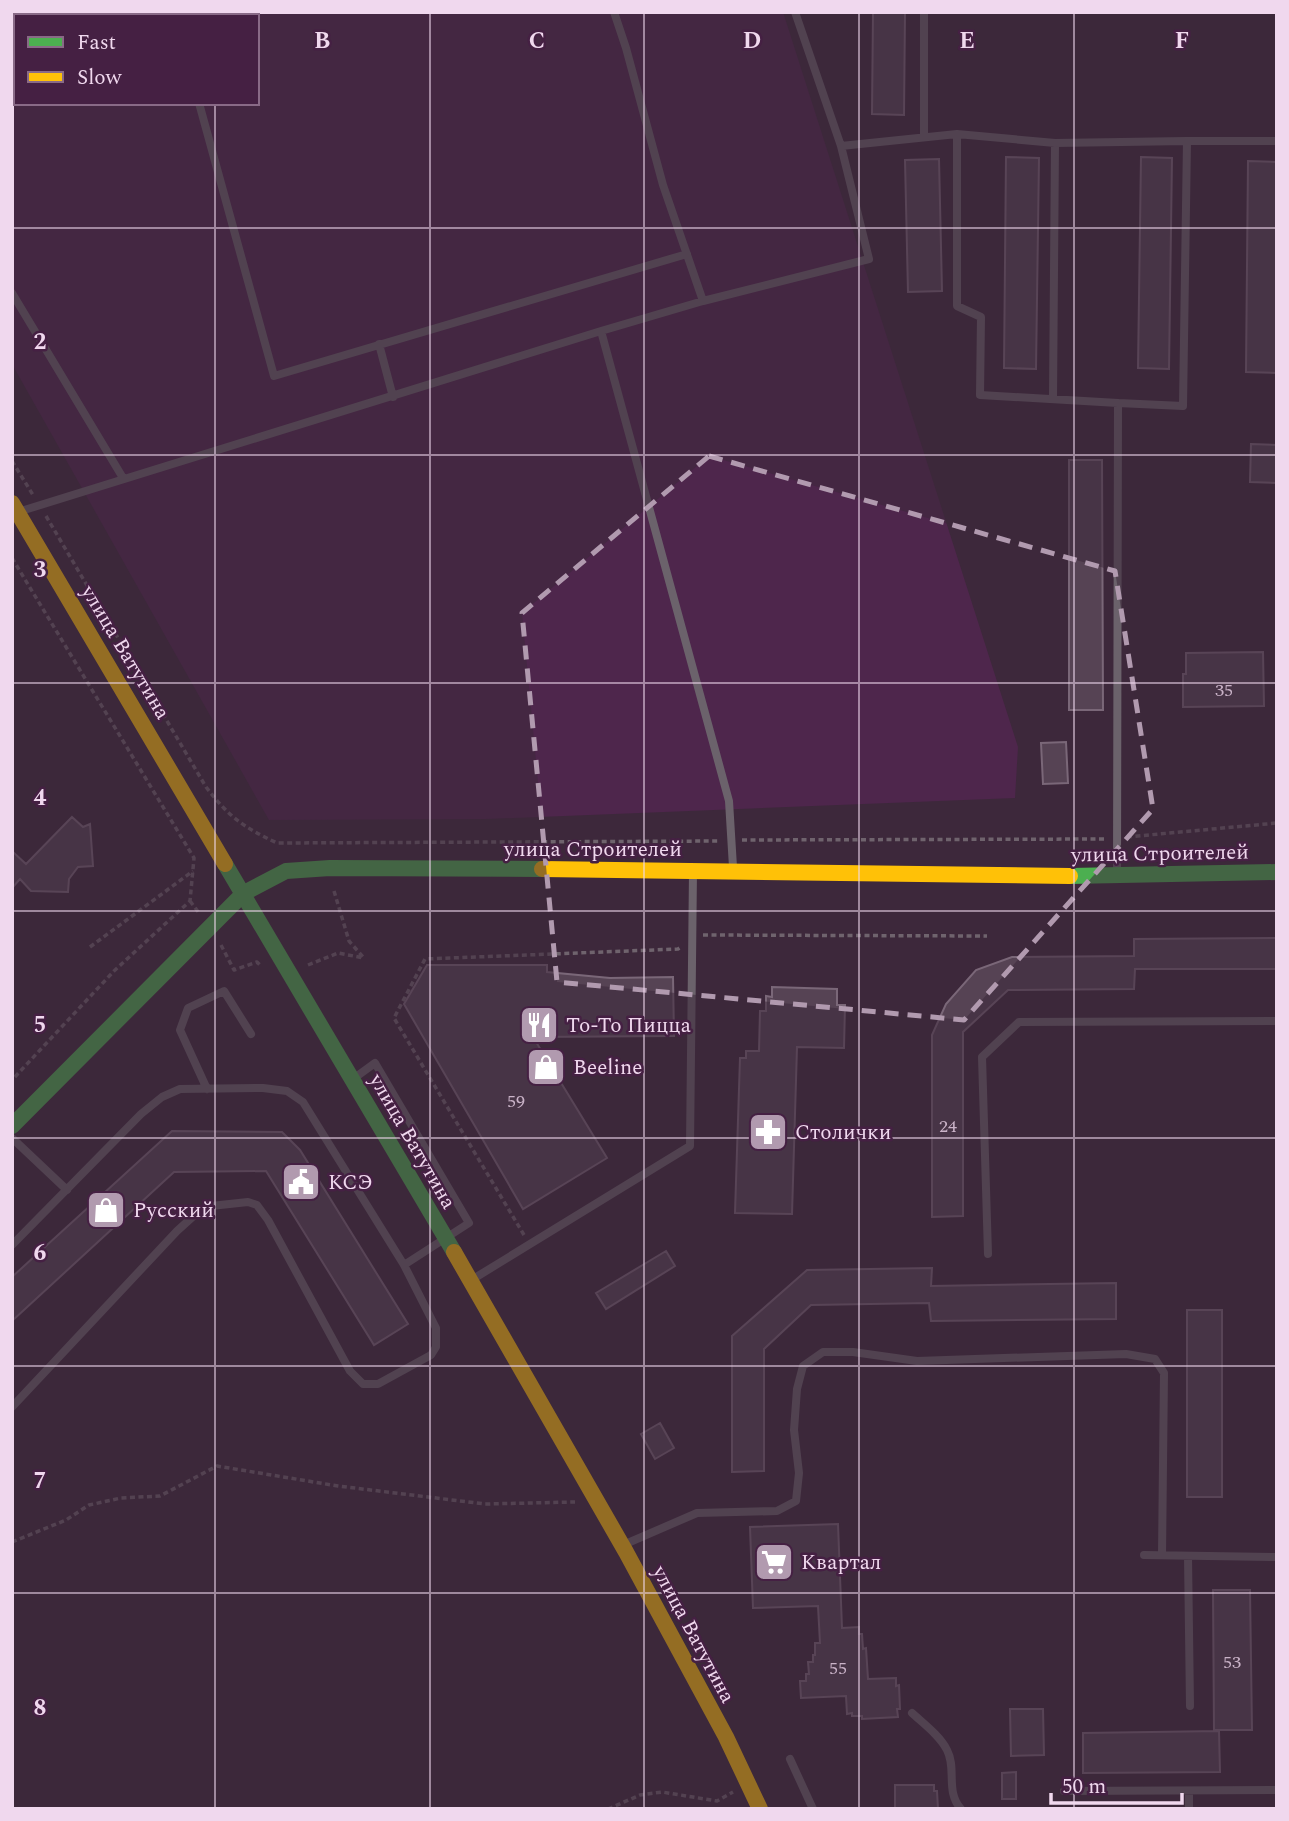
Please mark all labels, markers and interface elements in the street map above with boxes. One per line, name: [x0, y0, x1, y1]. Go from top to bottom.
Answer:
legend: [14, 14, 259, 105]
text: B: [314, 24, 330, 59]
text: C: [529, 24, 545, 59]
text: D: [743, 24, 761, 59]
text: E: [959, 24, 975, 59]
text: F: [1175, 24, 1189, 59]
text: Fast: [77, 27, 116, 59]
text: Slow: [77, 62, 123, 94]
text: 2: [34, 325, 47, 360]
text: 3: [34, 553, 47, 588]
street label: улица Ватутина: [72, 578, 178, 727]
house number: 35: [1215, 677, 1233, 704]
text: 4: [34, 781, 47, 816]
street label: улица Строителей: [503, 834, 682, 866]
street label: улица Строителей: [1070, 836, 1249, 872]
restaurant icon: То-То Пицца: [518, 1004, 560, 1046]
text: 5: [34, 1008, 46, 1043]
place label: То-То Пицца: [566, 1010, 692, 1042]
shop icon: Beeline: [525, 1046, 567, 1088]
place label: Beeline: [573, 1052, 643, 1084]
street label: улица Ватутина: [360, 1067, 464, 1216]
house number: 59: [507, 1088, 525, 1115]
pharmacy icon: Столички: [747, 1111, 789, 1153]
house number: 24: [939, 1113, 957, 1140]
place label: Столички: [795, 1117, 891, 1149]
public building icon: КСЭ: [280, 1161, 322, 1203]
place label: КСЭ: [328, 1167, 373, 1199]
shop icon: Русский: [85, 1189, 127, 1231]
place label: Русский: [133, 1195, 214, 1227]
text: 6: [34, 1236, 47, 1271]
text: 7: [34, 1464, 46, 1499]
supermarket icon: Квартал: [753, 1541, 795, 1583]
place label: Квартал: [801, 1547, 881, 1579]
street label: улица Ватутина: [643, 1559, 743, 1710]
house number: 53: [1223, 1649, 1241, 1676]
house number: 55: [829, 1655, 847, 1682]
text: 8: [34, 1691, 46, 1726]
scale bar: [1051, 1762, 1182, 1806]
text: 50 m: [1062, 1771, 1106, 1803]

